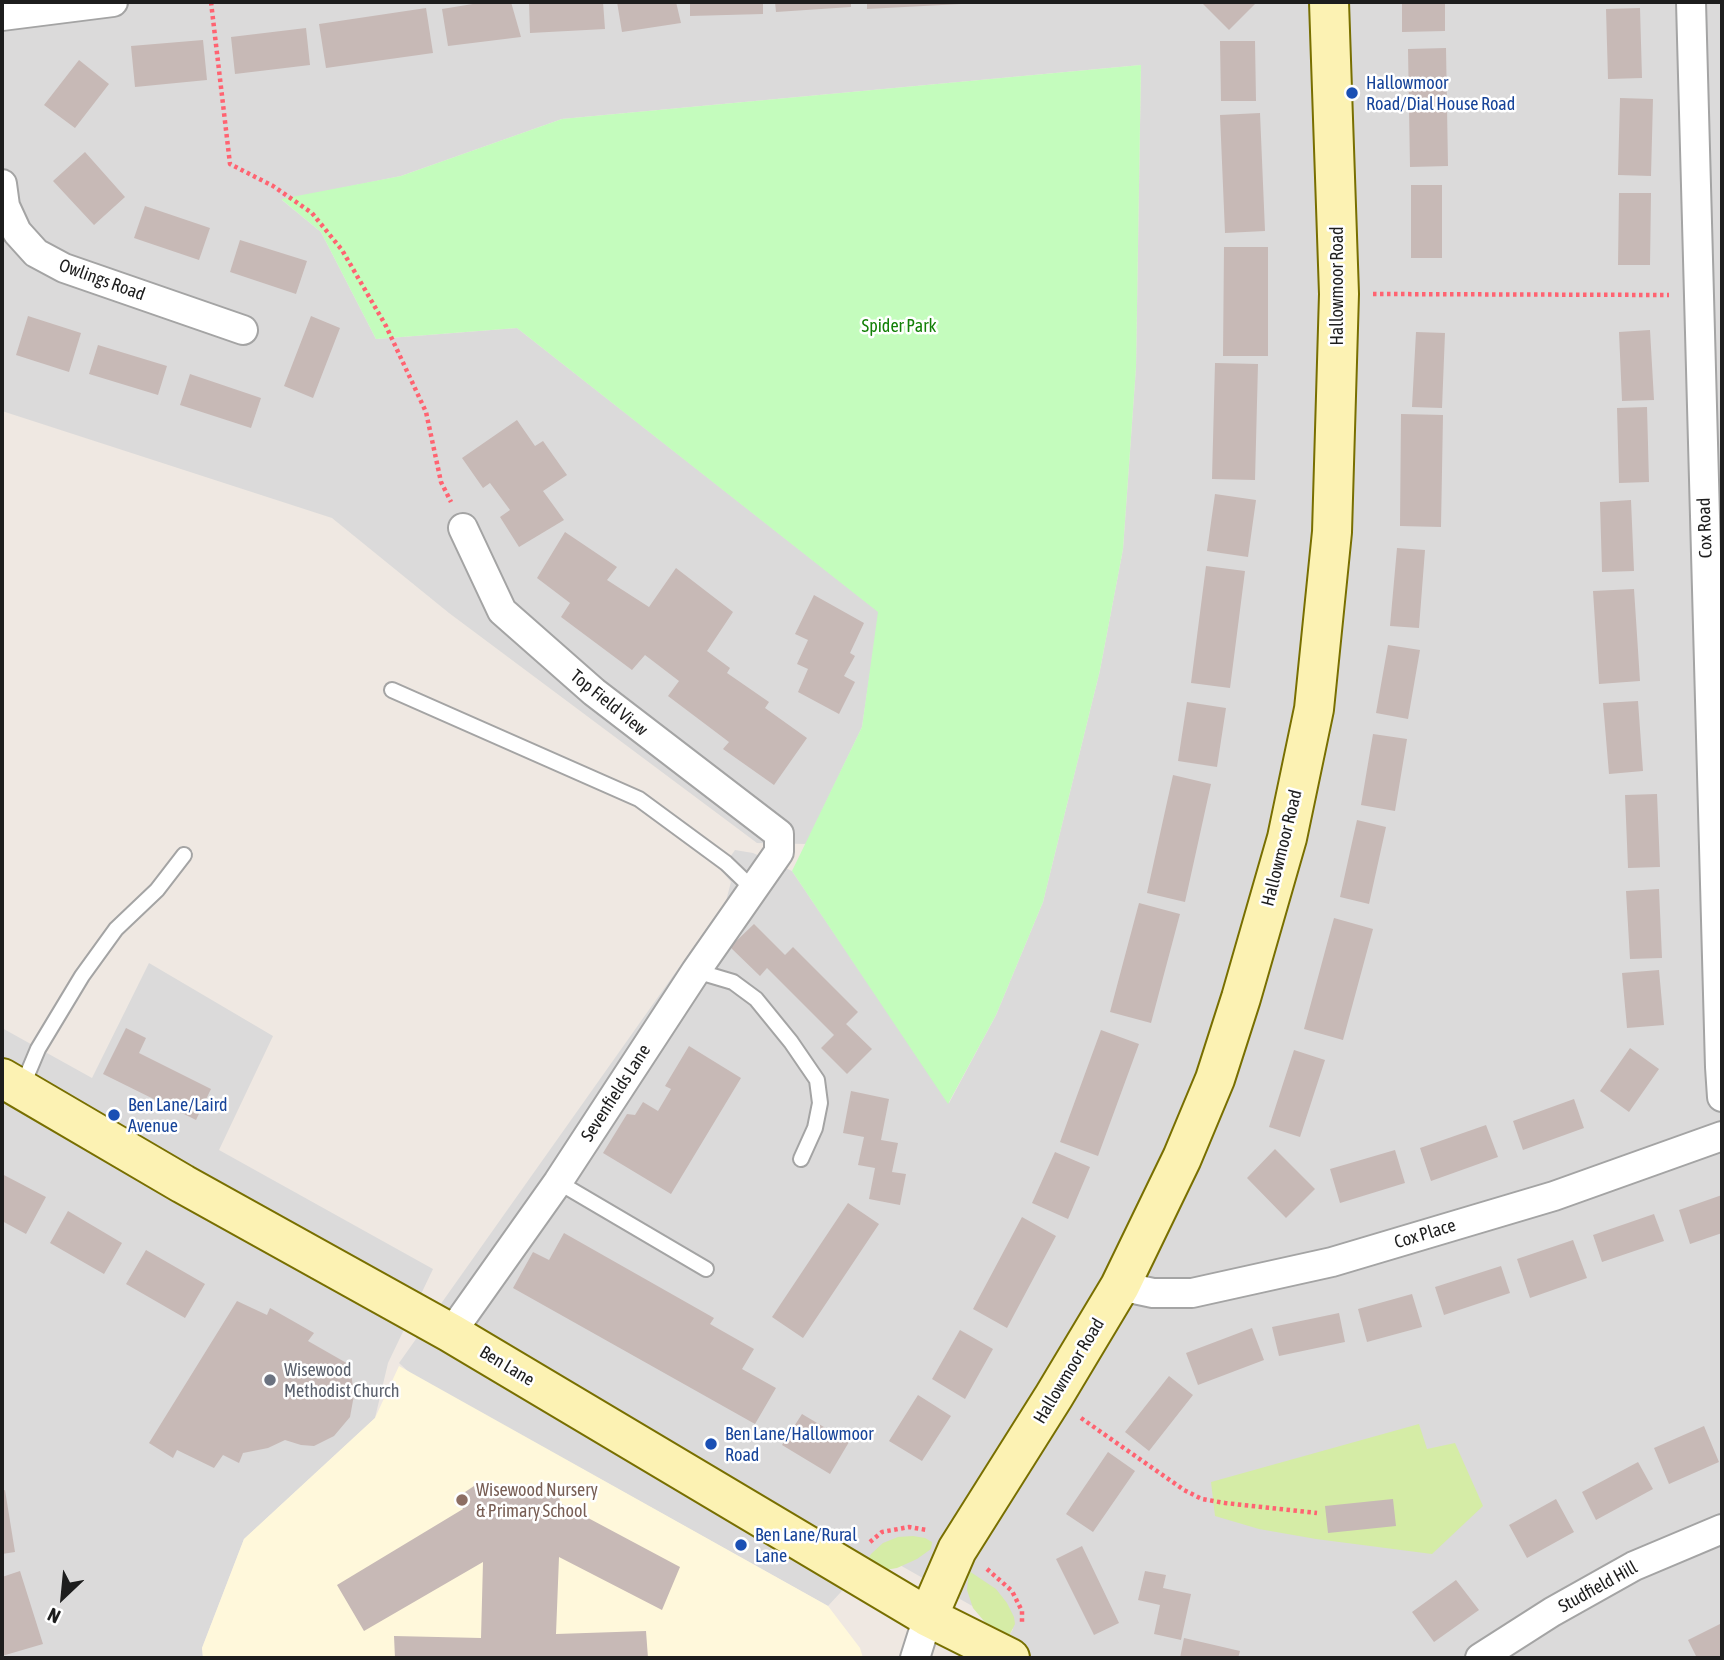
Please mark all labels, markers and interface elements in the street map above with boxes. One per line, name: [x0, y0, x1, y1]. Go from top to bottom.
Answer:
place label: Hallowmoor Road/Dial House Road: [1366, 72, 1515, 114]
marker: Hallowmoor Road/Dial House Road: [1344, 85, 1360, 101]
street label: Hallowmoor Road: [1326, 226, 1348, 346]
street label: Owlings Road: [56, 254, 148, 306]
park label: Spider Park: [862, 315, 936, 337]
street label: Cox Road: [1693, 497, 1717, 559]
street label: Top Field View: [566, 665, 652, 741]
street label: Hallowmoor Road: [1257, 788, 1307, 908]
street label: Sevenfields Lane: [577, 1041, 655, 1145]
place label: Ben Lane/Laird Avenue: [128, 1094, 228, 1136]
marker: Ben Lane/Laird Avenue: [106, 1107, 122, 1123]
street label: Cox Place: [1392, 1214, 1458, 1254]
street label: Hallowmoor Road: [1029, 1314, 1109, 1428]
street label: Ben Lane: [476, 1341, 538, 1391]
place label: Wisewood Methodist Church: [284, 1359, 400, 1402]
marker: Wisewood Methodist Church: [262, 1372, 278, 1388]
place label: Ben Lane/Hallowmoor Road: [725, 1423, 874, 1466]
marker: Ben Lane/Hallowmoor Road: [703, 1436, 719, 1452]
place label: Wisewood Nursery & Primary School: [476, 1479, 598, 1522]
marker: Wisewood Nursery & Primary School: [454, 1492, 470, 1508]
place label: Ben Lane/Rural Lane: [755, 1524, 857, 1566]
marker: Ben Lane/Rural Lane: [733, 1537, 749, 1553]
street label: Studfield Hill: [1555, 1556, 1641, 1618]
north arrow: [28, 1562, 98, 1632]
text: N: [44, 1604, 64, 1628]

